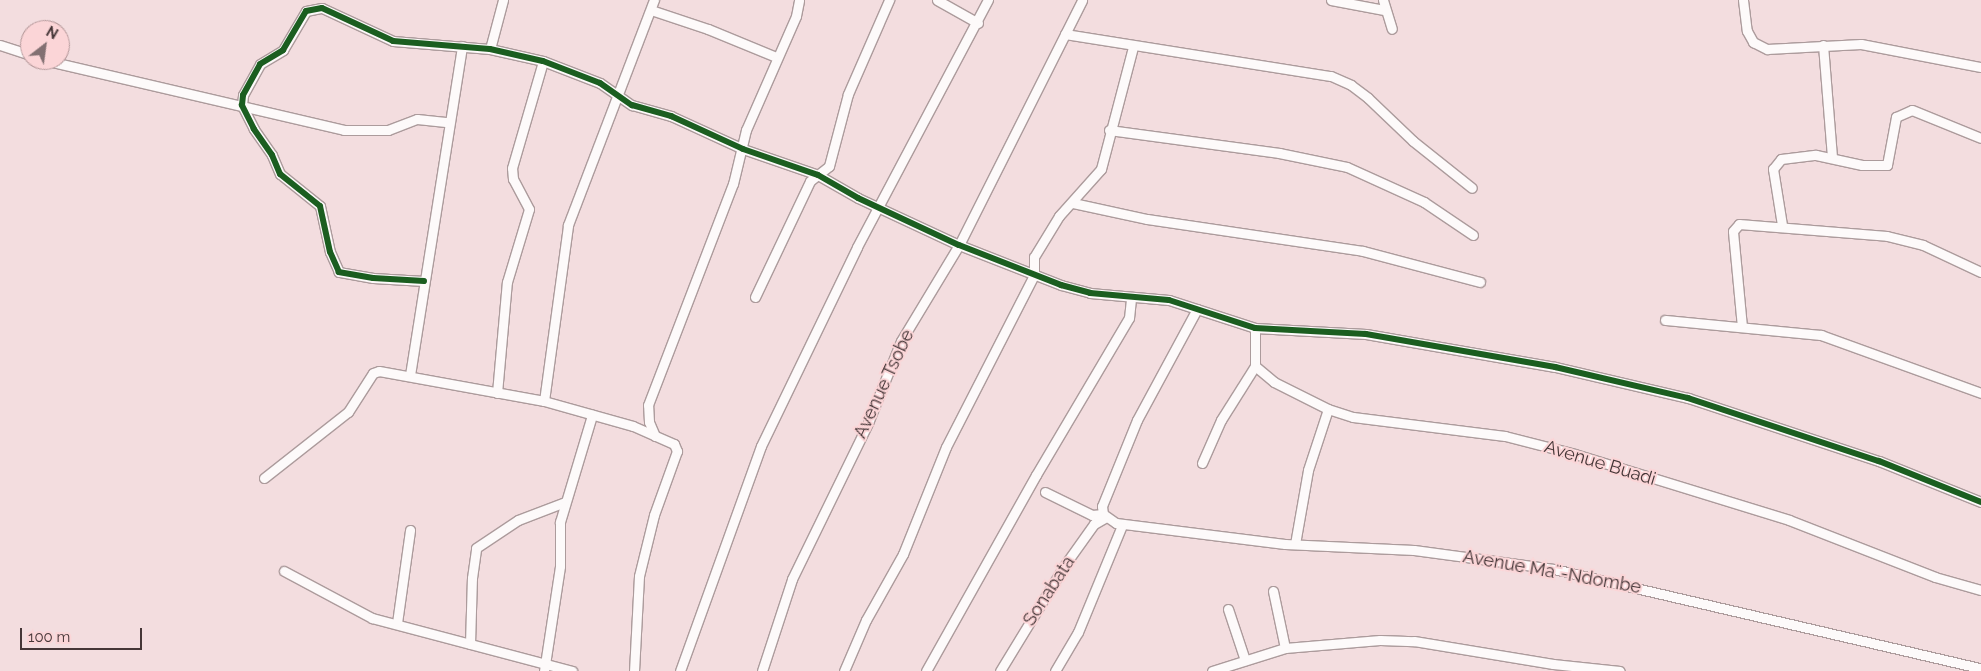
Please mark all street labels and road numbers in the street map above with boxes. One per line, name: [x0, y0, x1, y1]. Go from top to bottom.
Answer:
street label: Avenue Tsobe: [849, 326, 919, 442]
street label: Avenue Buadi: [1542, 436, 1658, 490]
street label: Avenue Ma¨-Ndombe: [1461, 546, 1643, 598]
street label: Sonabata: [1019, 552, 1079, 630]

